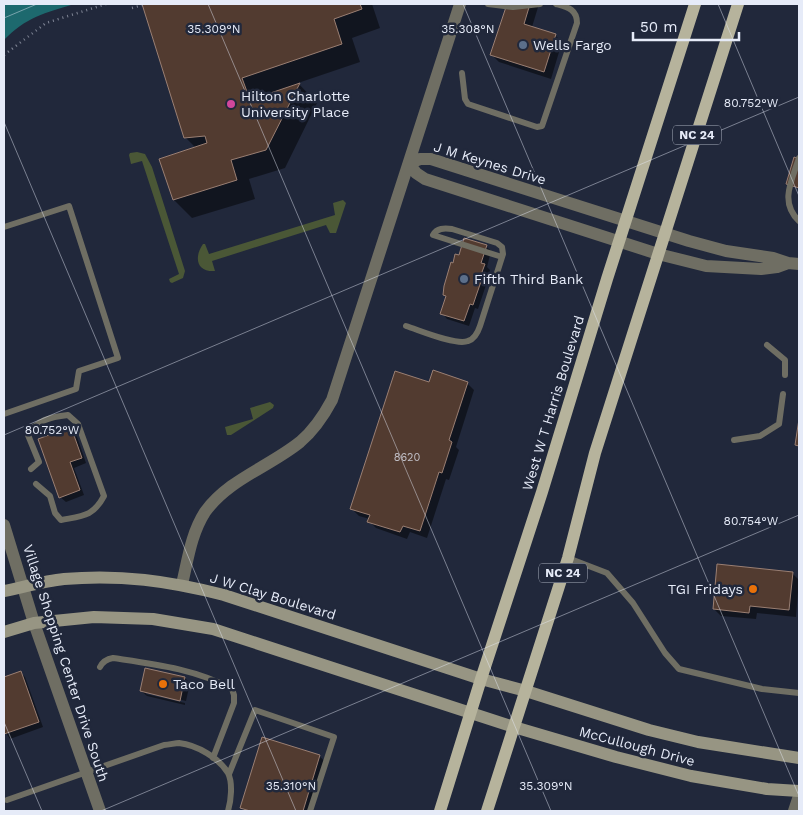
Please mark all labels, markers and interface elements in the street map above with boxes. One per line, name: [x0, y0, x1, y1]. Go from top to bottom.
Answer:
scale bar: [633, 10, 739, 42]
text: 50 m: [640, 18, 677, 36]
text: 35.309°N: [187, 22, 241, 36]
text: 35.308°N: [441, 22, 495, 36]
place label: Wells Fargo: [533, 37, 612, 53]
marker: Wells Fargo: [517, 39, 529, 51]
place label: Hilton Charlotte University Place: [241, 88, 350, 120]
text: 80.752°W: [724, 96, 779, 110]
marker: Hilton Charlotte University Place: [225, 98, 237, 110]
road number: NC 24: [673, 126, 721, 144]
street label: J M Keynes Drive: [432, 138, 548, 188]
place label: Fifth Third Bank: [474, 271, 583, 287]
marker: Fifth Third Bank: [458, 273, 470, 285]
street label: West W T Harris Boulevard: [519, 314, 587, 492]
text: 80.752°W: [25, 423, 80, 437]
house number: 8620: [394, 451, 421, 464]
text: 80.754°W: [724, 514, 779, 528]
street label: Village Shopping Center Drive South: [20, 542, 112, 784]
road number: NC 24: [539, 564, 587, 582]
street label: J W Clay Boulevard: [208, 569, 338, 623]
place label: TGI Fridays: [668, 581, 743, 597]
marker: TGI Fridays: [747, 583, 759, 595]
place label: Taco Bell: [173, 676, 235, 692]
marker: Taco Bell: [157, 678, 169, 690]
street label: McCullough Drive: [577, 723, 697, 769]
text: 35.310°N: [266, 779, 316, 793]
text: 35.309°N: [519, 779, 573, 793]

